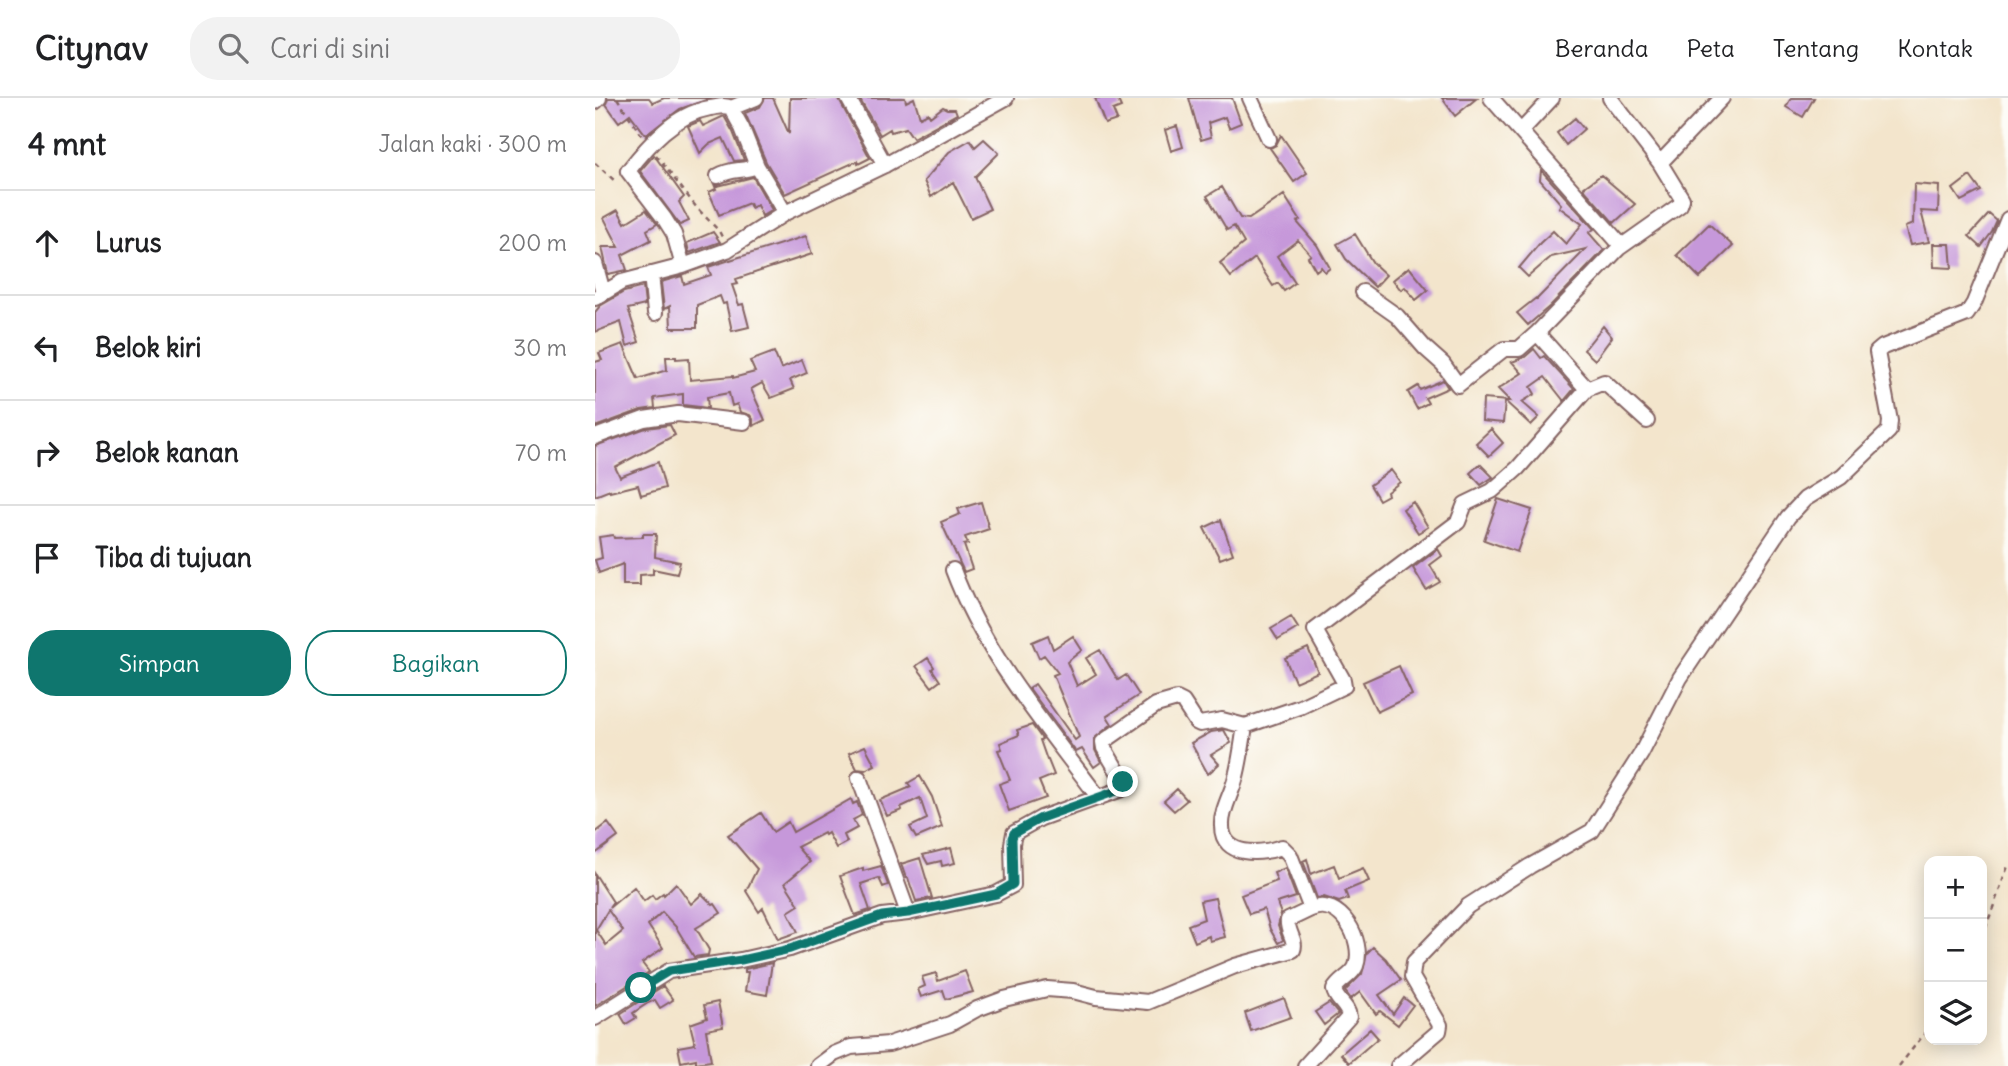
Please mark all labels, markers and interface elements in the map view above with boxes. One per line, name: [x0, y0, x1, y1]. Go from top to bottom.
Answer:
search box: [190, 17, 680, 80]
text: Citynav: [35, 27, 148, 69]
icon: search: [214, 29, 252, 67]
text: Cari di sini: [270, 32, 390, 65]
text: Beranda: [1555, 33, 1648, 63]
text: Peta: [1686, 33, 1735, 63]
text: Tentang: [1773, 33, 1859, 63]
text: Kontak: [1897, 33, 1973, 63]
text: 4 mnt: [28, 125, 106, 163]
text: Jalan kaki · 300 m: [379, 129, 567, 158]
icon: ahead: [28, 224, 66, 262]
text: Lurus: [95, 226, 162, 259]
text: 200 m: [498, 228, 567, 257]
icon: left: [28, 329, 66, 367]
text: Belok kiri: [95, 331, 201, 364]
text: 30 m: [513, 333, 567, 362]
icon: right: [28, 434, 66, 472]
text: Belok kanan: [95, 436, 239, 469]
text: 70 m: [515, 438, 567, 467]
icon: arrive: [28, 539, 66, 577]
text: Tiba di tujuan: [95, 541, 252, 574]
button: Simpan: [28, 630, 291, 696]
button: Bagikan: [305, 630, 567, 696]
route end: [1107, 766, 1138, 797]
map controls: [1924, 856, 1987, 1045]
button: +: [1924, 856, 1987, 919]
button: −: [1924, 919, 1987, 982]
route start: [625, 972, 656, 1003]
button: layers: [1924, 982, 1987, 1045]

